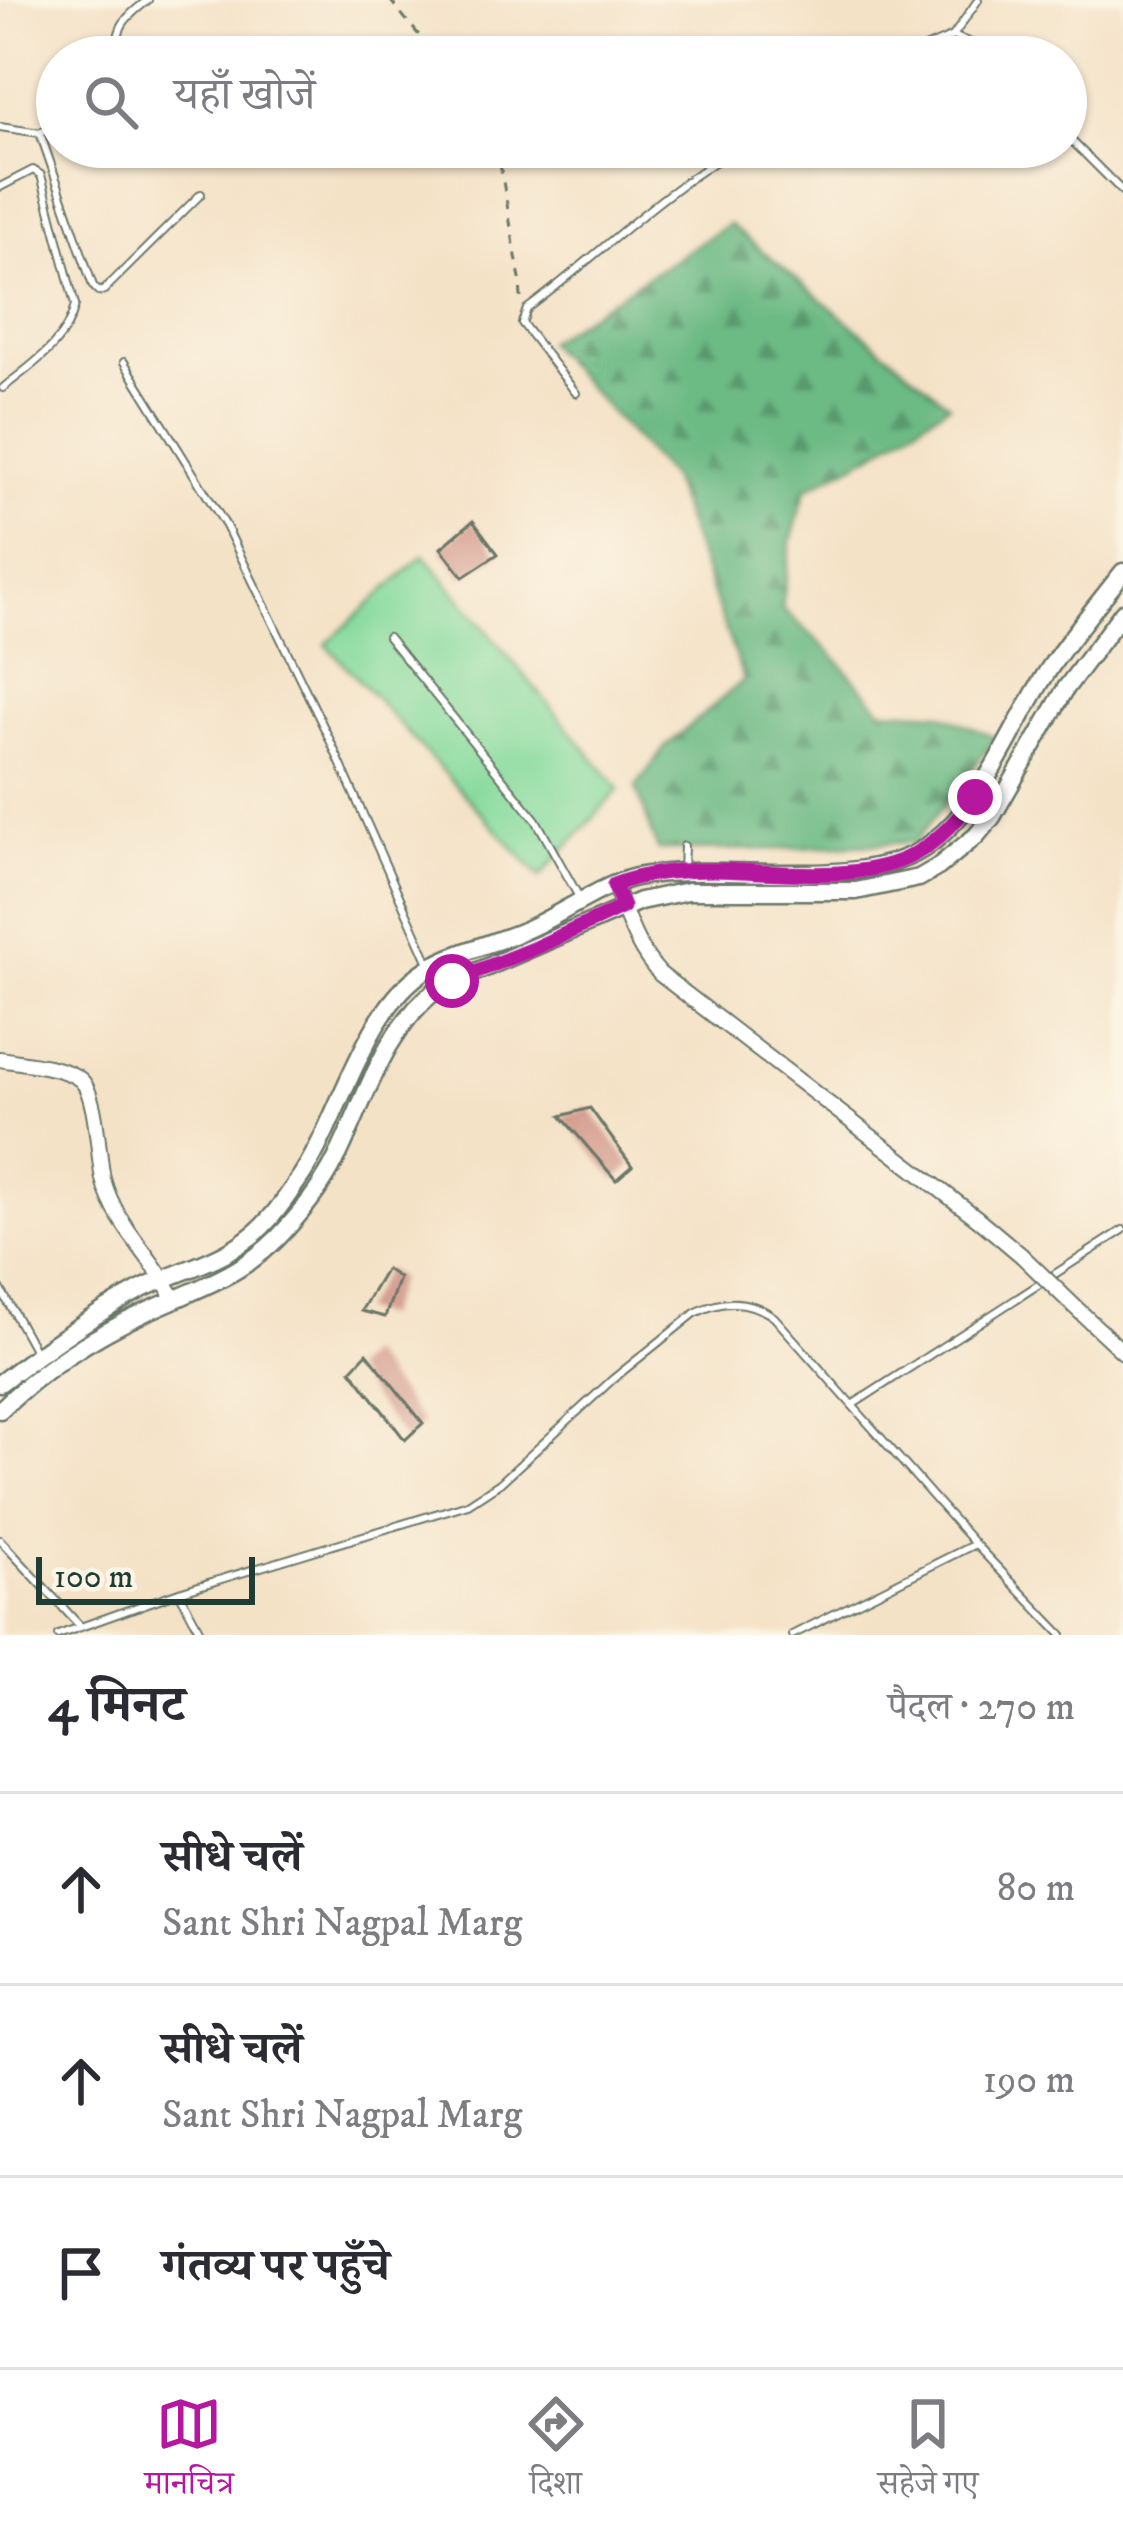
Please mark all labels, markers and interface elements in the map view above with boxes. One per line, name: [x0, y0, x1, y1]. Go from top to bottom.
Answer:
search box: [36, 36, 1087, 168]
text: यहाँ खोजें: [174, 68, 315, 124]
icon: search: [78, 69, 144, 135]
route end: [948, 770, 1002, 824]
route start: [425, 954, 479, 1008]
scale bar: [36, 1551, 255, 1604]
text: 100 m: [54, 1557, 133, 1598]
text: 4 मिनट: [48, 1674, 185, 1738]
text: पैदल · 270 m: [888, 1683, 1075, 1732]
text: सीधे चलें: [162, 1830, 302, 1886]
icon: ahead: [48, 1856, 114, 1922]
text: 80 m: [997, 1864, 1075, 1913]
text: Sant Shri Nagpal Marg: [162, 1899, 522, 1948]
text: सीधे चलें: [162, 2022, 302, 2078]
icon: ahead: [48, 2048, 114, 2114]
text: 190 m: [983, 2056, 1075, 2105]
text: Sant Shri Nagpal Marg: [162, 2091, 522, 2140]
text: गंतव्य पर पहुँचे: [162, 2239, 389, 2295]
icon: arrive: [48, 2240, 114, 2306]
tab: मानचित्र: [144, 2391, 234, 2515]
tab: दिशा: [523, 2391, 589, 2515]
tab: सहेजे गए: [878, 2391, 979, 2515]

